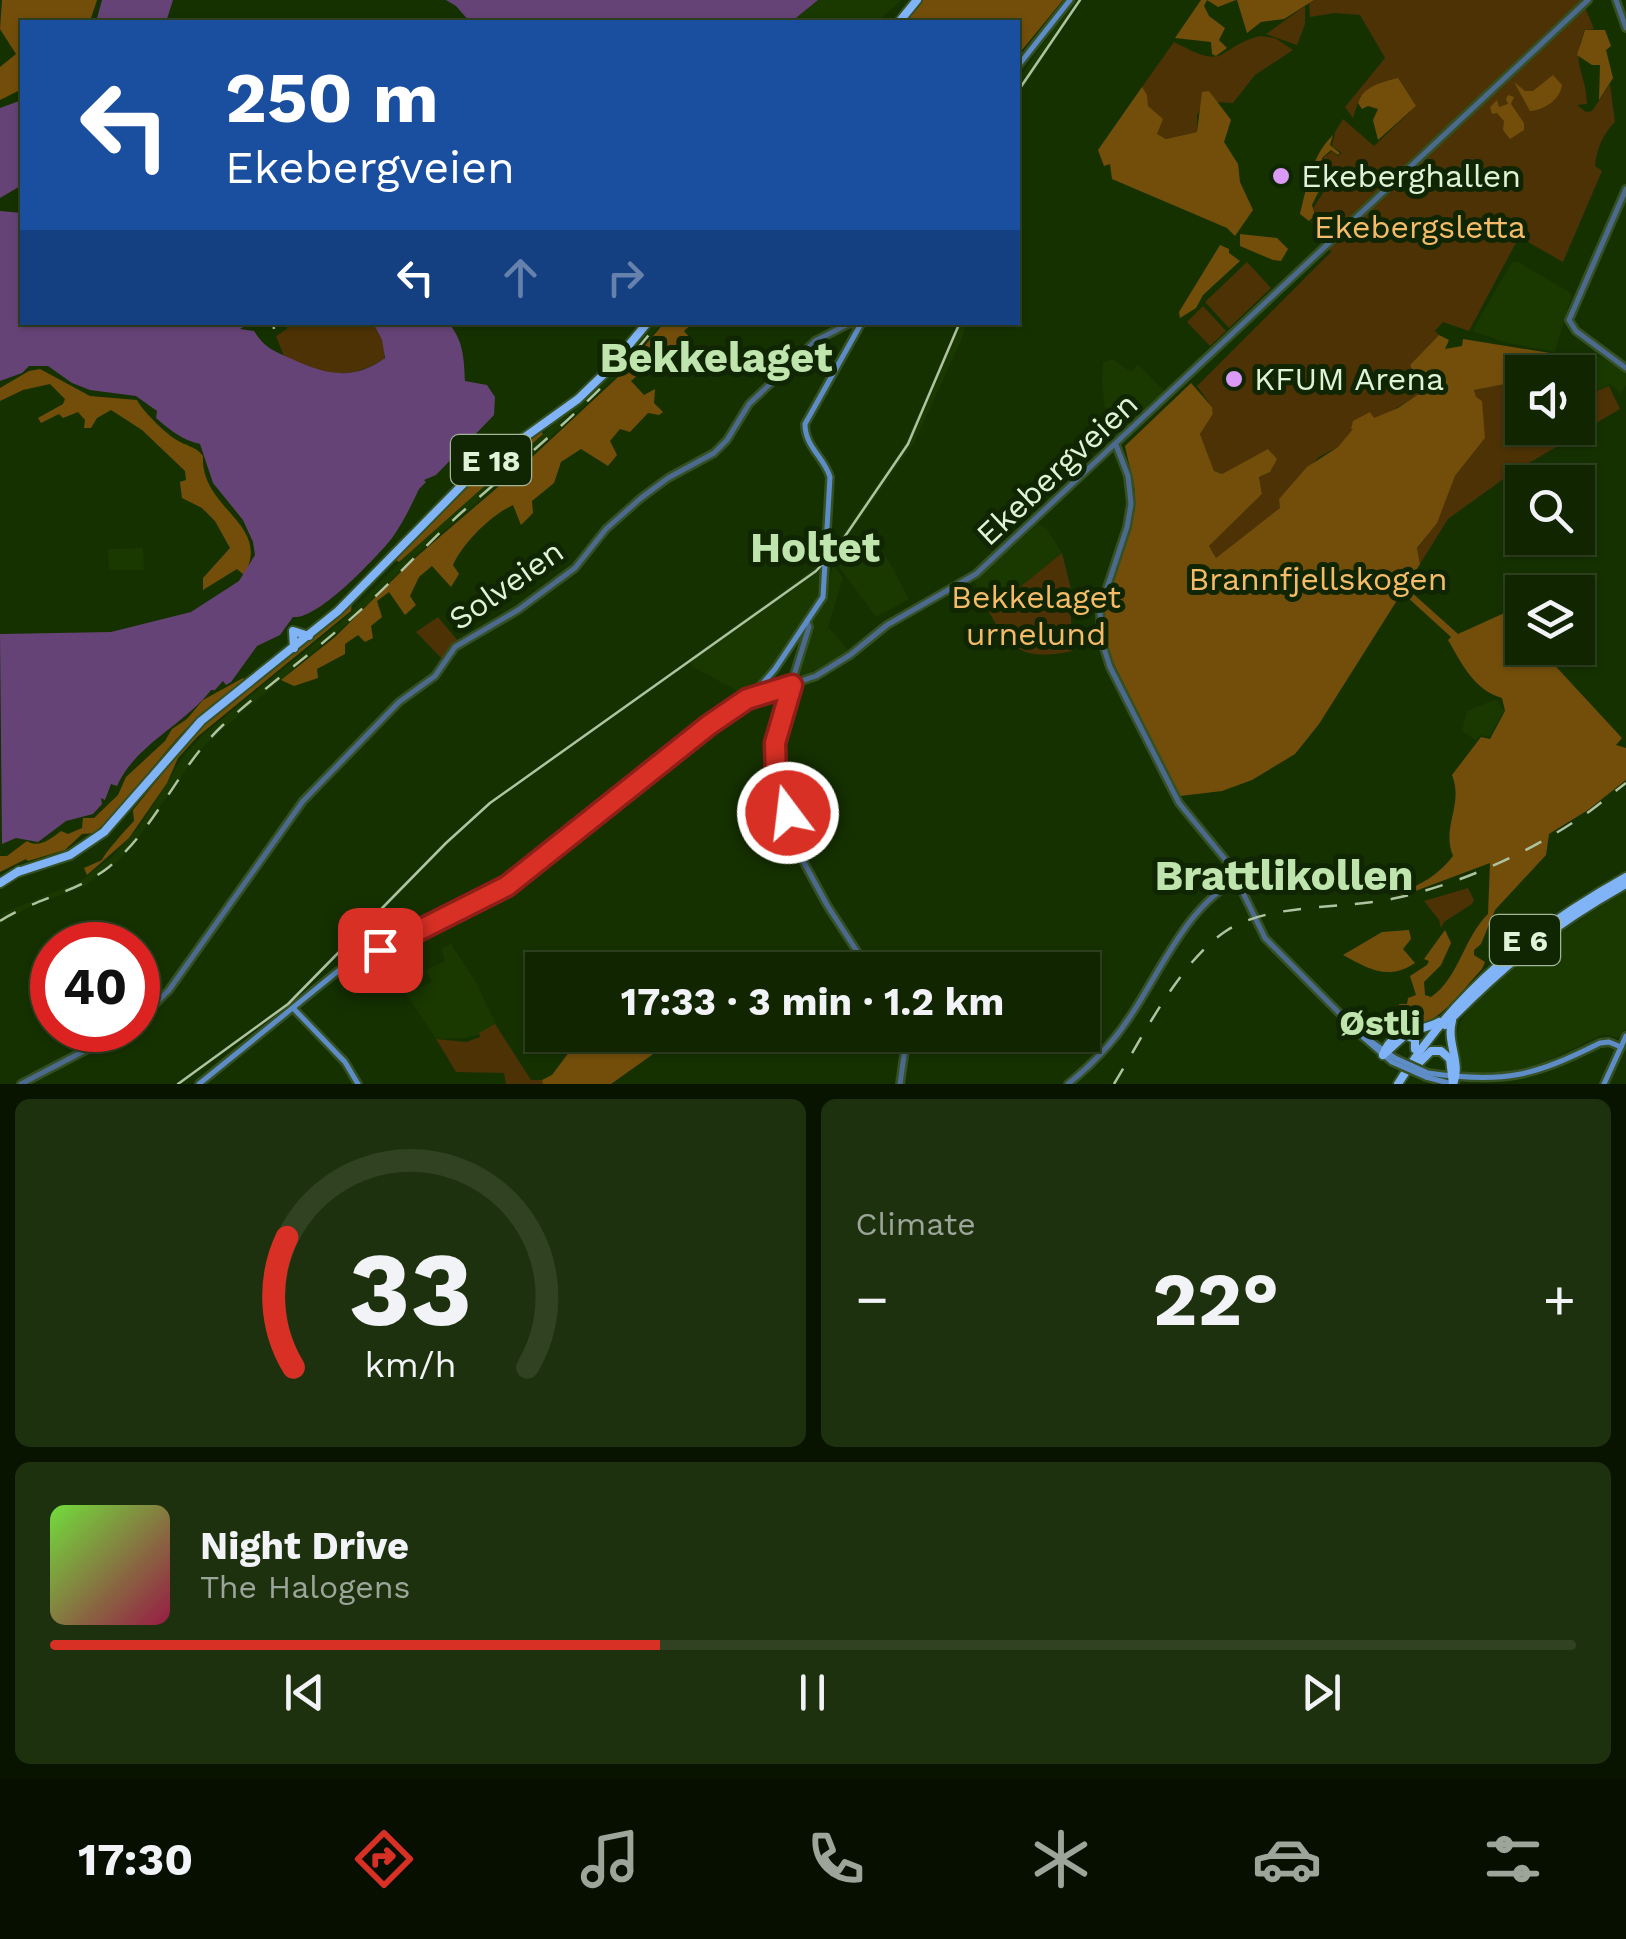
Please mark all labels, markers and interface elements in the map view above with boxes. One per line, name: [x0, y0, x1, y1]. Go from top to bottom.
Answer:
text: 250 m: [225, 57, 439, 139]
icon: left: [60, 60, 190, 190]
text: Ekebergveien: [225, 141, 515, 194]
place label: Ekeberghallen: [1301, 157, 1521, 195]
marker: Ekeberghallen: [1270, 165, 1292, 187]
park label: Ekebergsletta: [1314, 208, 1526, 246]
icon: left: [388, 250, 443, 305]
icon: ahead: [493, 250, 548, 305]
icon: right: [598, 250, 653, 305]
district label: Bekkelaget: [599, 333, 833, 382]
map controls: [1505, 355, 1595, 665]
button: sound: [1505, 355, 1595, 445]
place label: KFUM Arena: [1254, 360, 1444, 398]
marker: KFUM Arena: [1223, 368, 1245, 390]
street label: Ekebergveien: [969, 385, 1145, 553]
road number: E 18: [451, 435, 531, 485]
button: search: [1505, 465, 1595, 555]
district label: Holtet: [750, 523, 880, 572]
street label: Solveien: [442, 532, 570, 638]
park label: Brannfjellskogen: [1188, 560, 1448, 598]
button: layers: [1505, 575, 1595, 665]
park label: Bekkelaget urnelund: [951, 578, 1121, 653]
position arrow: [736, 761, 840, 865]
district label: Brattlikollen: [1154, 851, 1414, 900]
pin: [338, 908, 423, 993]
road number: E 6: [1490, 915, 1560, 965]
speed limit sign: 40: [30, 922, 160, 1052]
icon: arrive: [353, 923, 408, 978]
text: 17:33 · 3 min · 1.2 km: [621, 980, 1004, 1024]
district label: Østli: [1339, 1002, 1421, 1044]
text: Climate: [856, 1205, 976, 1243]
text: 33: [349, 1228, 472, 1350]
text: 22°: [1152, 1255, 1279, 1343]
text: −: [856, 1267, 889, 1331]
text: +: [1543, 1267, 1576, 1331]
text: km/h: [364, 1344, 456, 1386]
text: Night Drive: [200, 1524, 409, 1568]
text: The Halogens: [200, 1568, 410, 1606]
icon: previous: [277, 1665, 332, 1720]
icon: pause: [785, 1665, 840, 1720]
icon: next: [1294, 1665, 1349, 1720]
icon: directions: [349, 1824, 419, 1894]
icon: music: [575, 1824, 645, 1894]
icon: phone: [801, 1824, 871, 1894]
icon: climate: [1026, 1824, 1096, 1894]
icon: car: [1252, 1824, 1322, 1894]
icon: filters: [1478, 1824, 1548, 1894]
text: 17:30: [78, 1833, 193, 1886]

